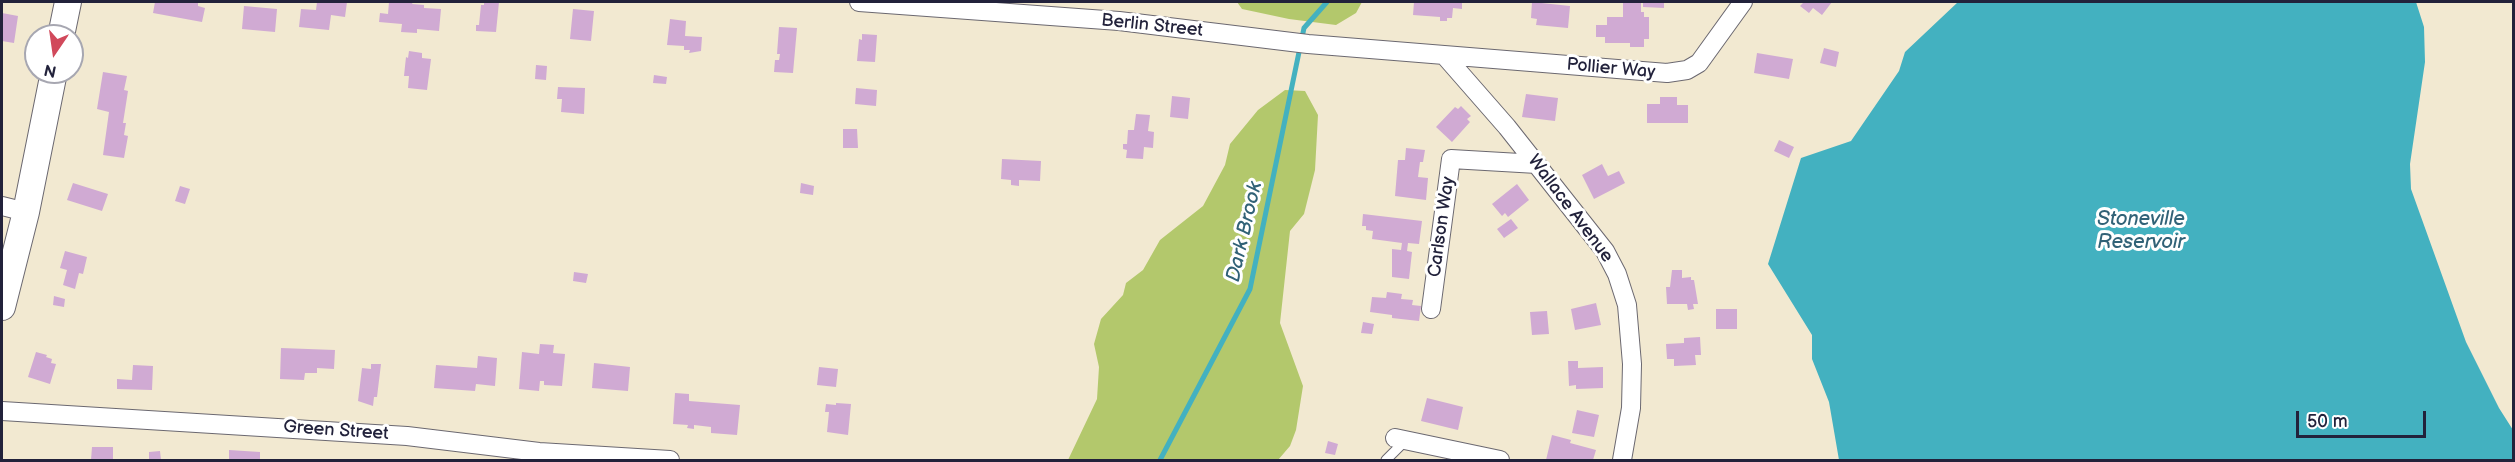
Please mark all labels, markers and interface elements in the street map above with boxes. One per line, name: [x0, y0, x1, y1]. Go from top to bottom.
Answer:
street label: Berlin Street: [1100, 10, 1204, 42]
north arrow: [24, 24, 84, 84]
street label: Pollier Way: [1566, 54, 1656, 84]
text: N: [42, 59, 58, 81]
street label: Wallace Avenue: [1523, 151, 1617, 267]
street label: Carlson Way: [1424, 175, 1460, 279]
water label: Dark Brook: [1222, 180, 1268, 284]
water label: Stoneville Reservoir: [2097, 208, 2185, 255]
scale bar: [2299, 399, 2430, 437]
text: 50 m: [2307, 411, 2348, 432]
street label: Green Street: [283, 417, 389, 445]

